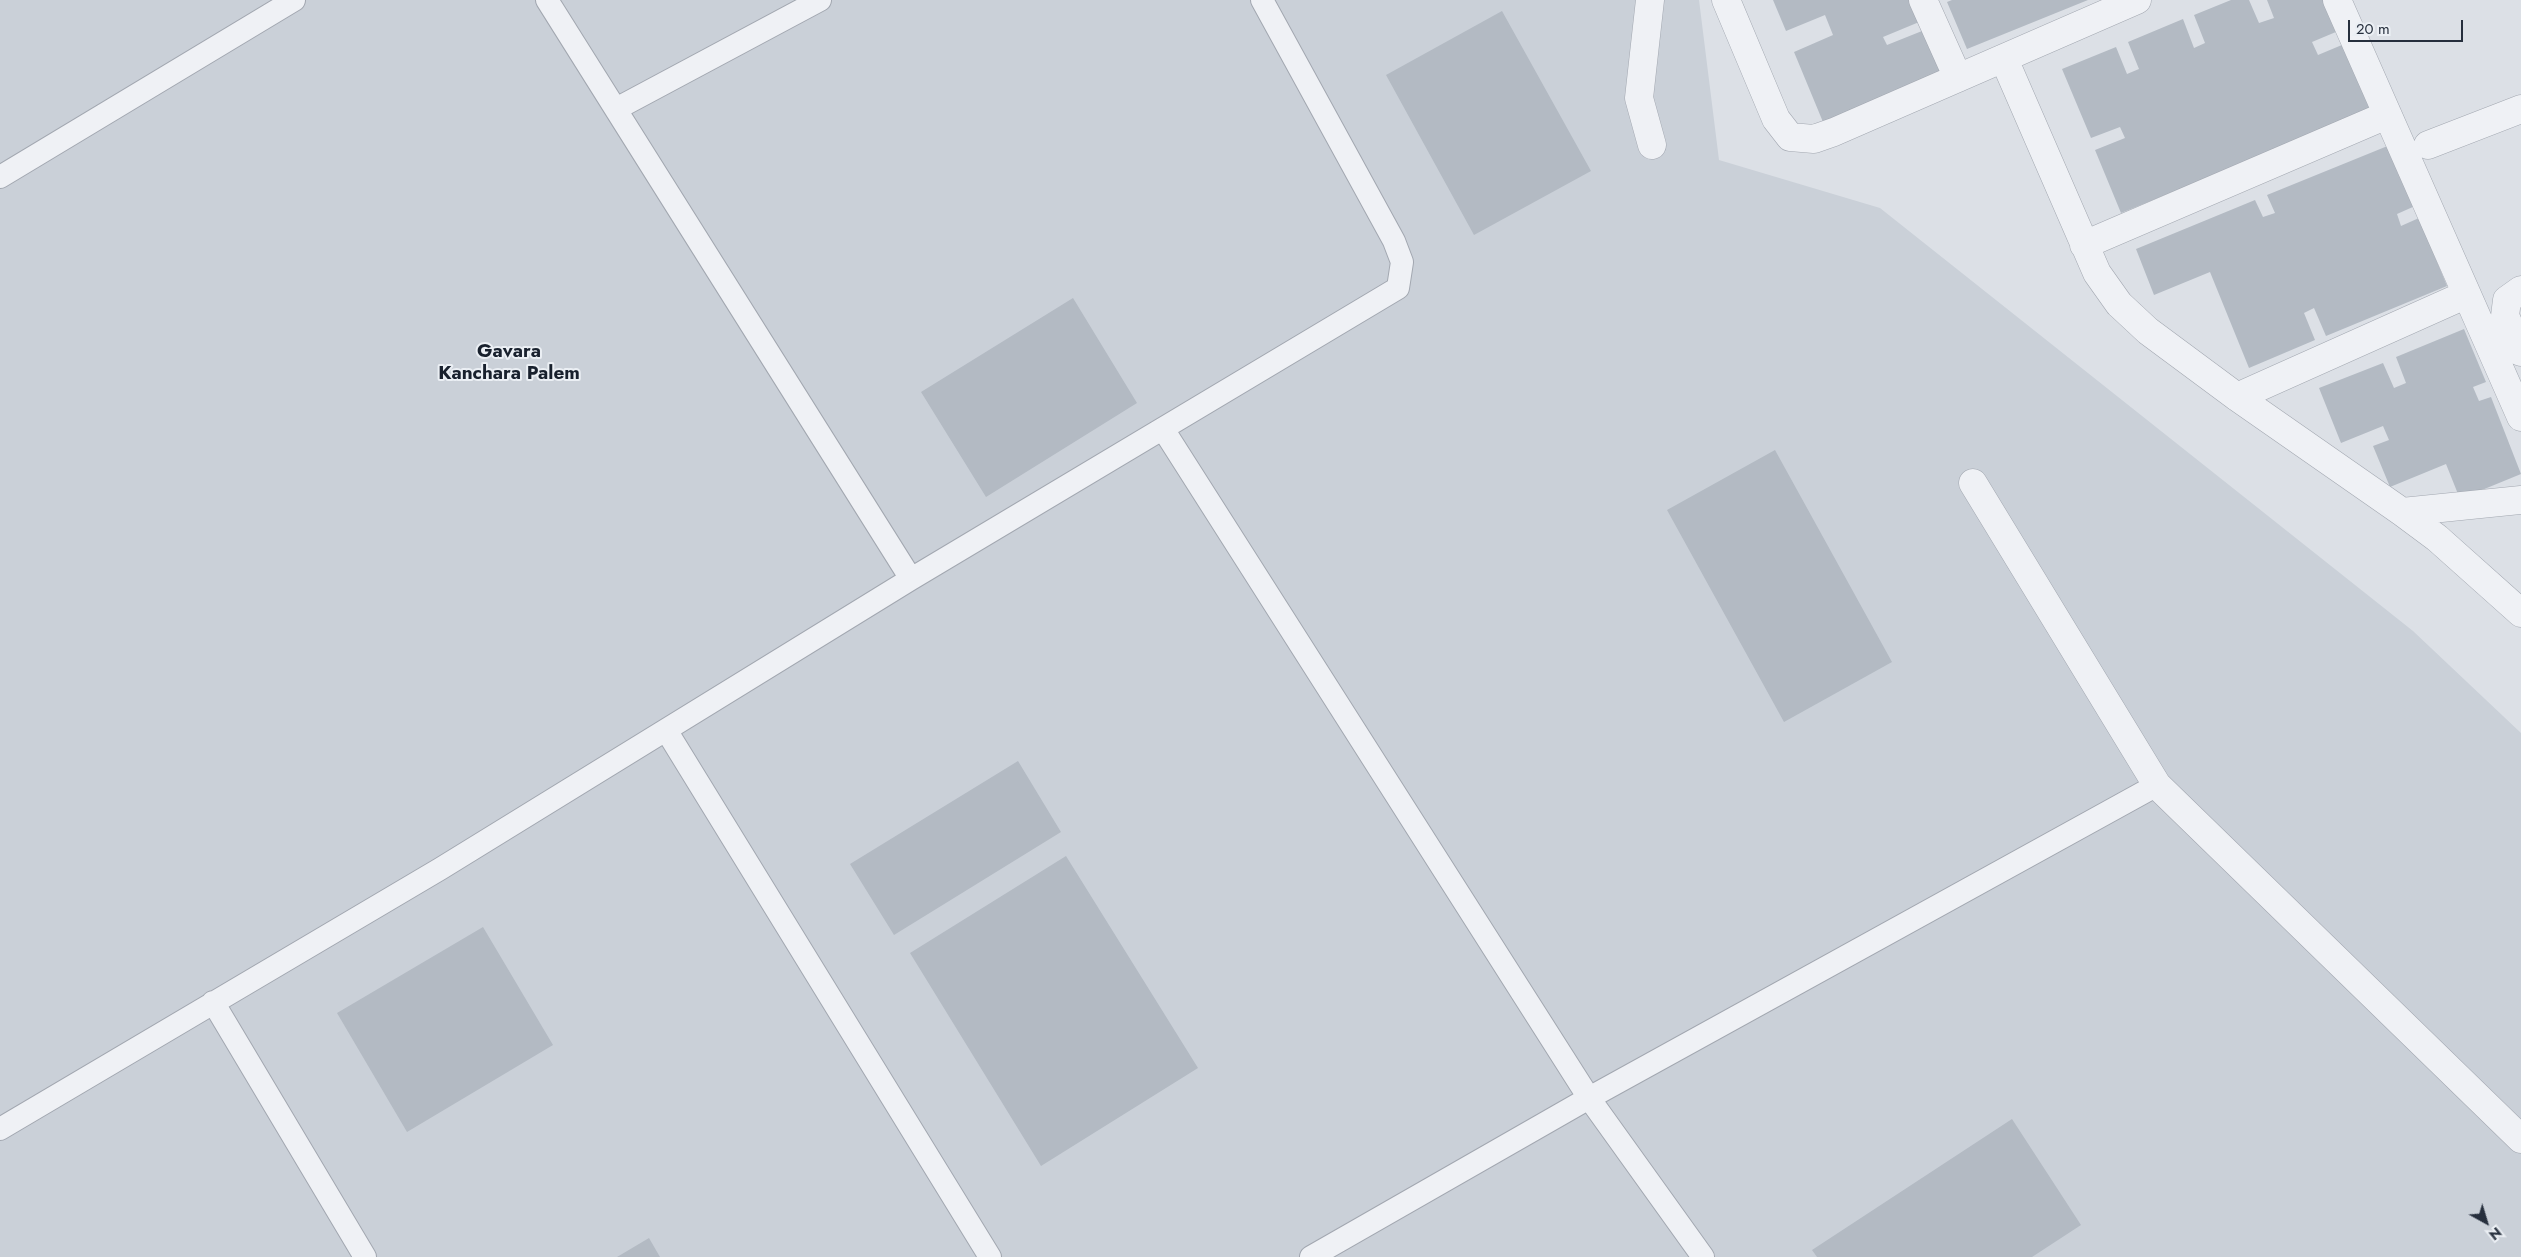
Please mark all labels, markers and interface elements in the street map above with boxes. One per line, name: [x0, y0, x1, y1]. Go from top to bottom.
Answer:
scale bar: [2351, 10, 2466, 42]
text: 20 m: [2356, 18, 2390, 40]
district label: Gavara Kanchara Palem: [438, 341, 580, 385]
north arrow: [2461, 1197, 2511, 1247]
text: N: [2485, 1222, 2506, 1245]

